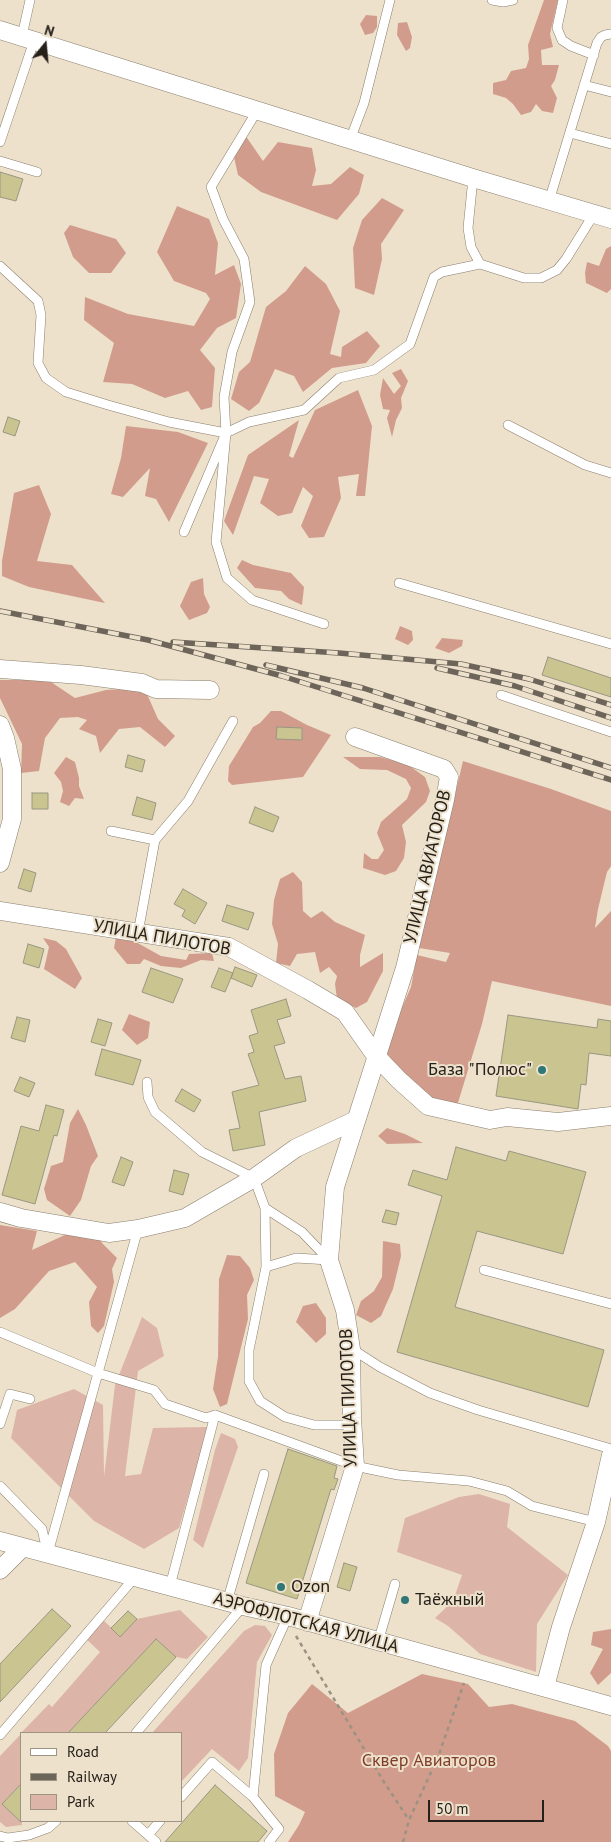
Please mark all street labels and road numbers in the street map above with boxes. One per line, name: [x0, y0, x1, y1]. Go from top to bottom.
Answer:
street label: УЛИЦА АВИАТОРОВ: [400, 788, 456, 946]
street label: УЛИЦА ПИЛОТОВ: [92, 915, 232, 961]
street label: УЛИЦА ПИЛОТОВ: [336, 1328, 362, 1468]
street label: АЭРОФЛОТСКАЯ УЛИЦА: [211, 1588, 401, 1658]

